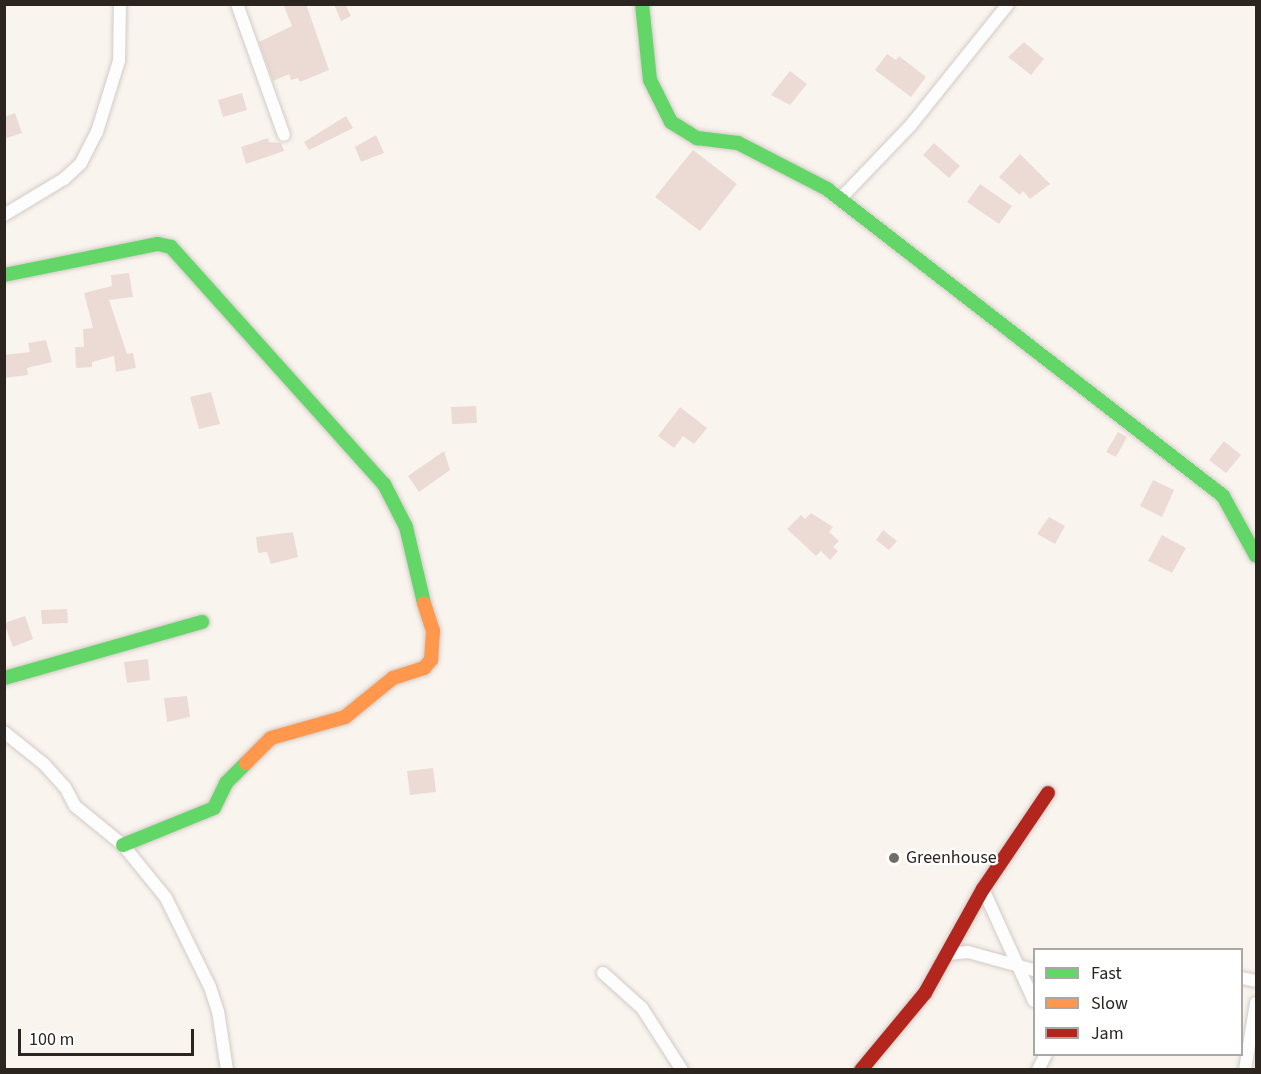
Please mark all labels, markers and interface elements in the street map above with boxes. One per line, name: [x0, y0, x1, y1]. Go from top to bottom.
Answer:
place label: Greenhouse: [906, 847, 997, 869]
marker: Greenhouse: [887, 851, 901, 865]
legend: [1033, 948, 1243, 1056]
text: Fast: [1091, 961, 1122, 986]
text: Slow: [1091, 991, 1128, 1016]
scale bar: [21, 1017, 196, 1055]
text: Jam: [1091, 1021, 1124, 1046]
text: 100 m: [29, 1027, 74, 1052]

